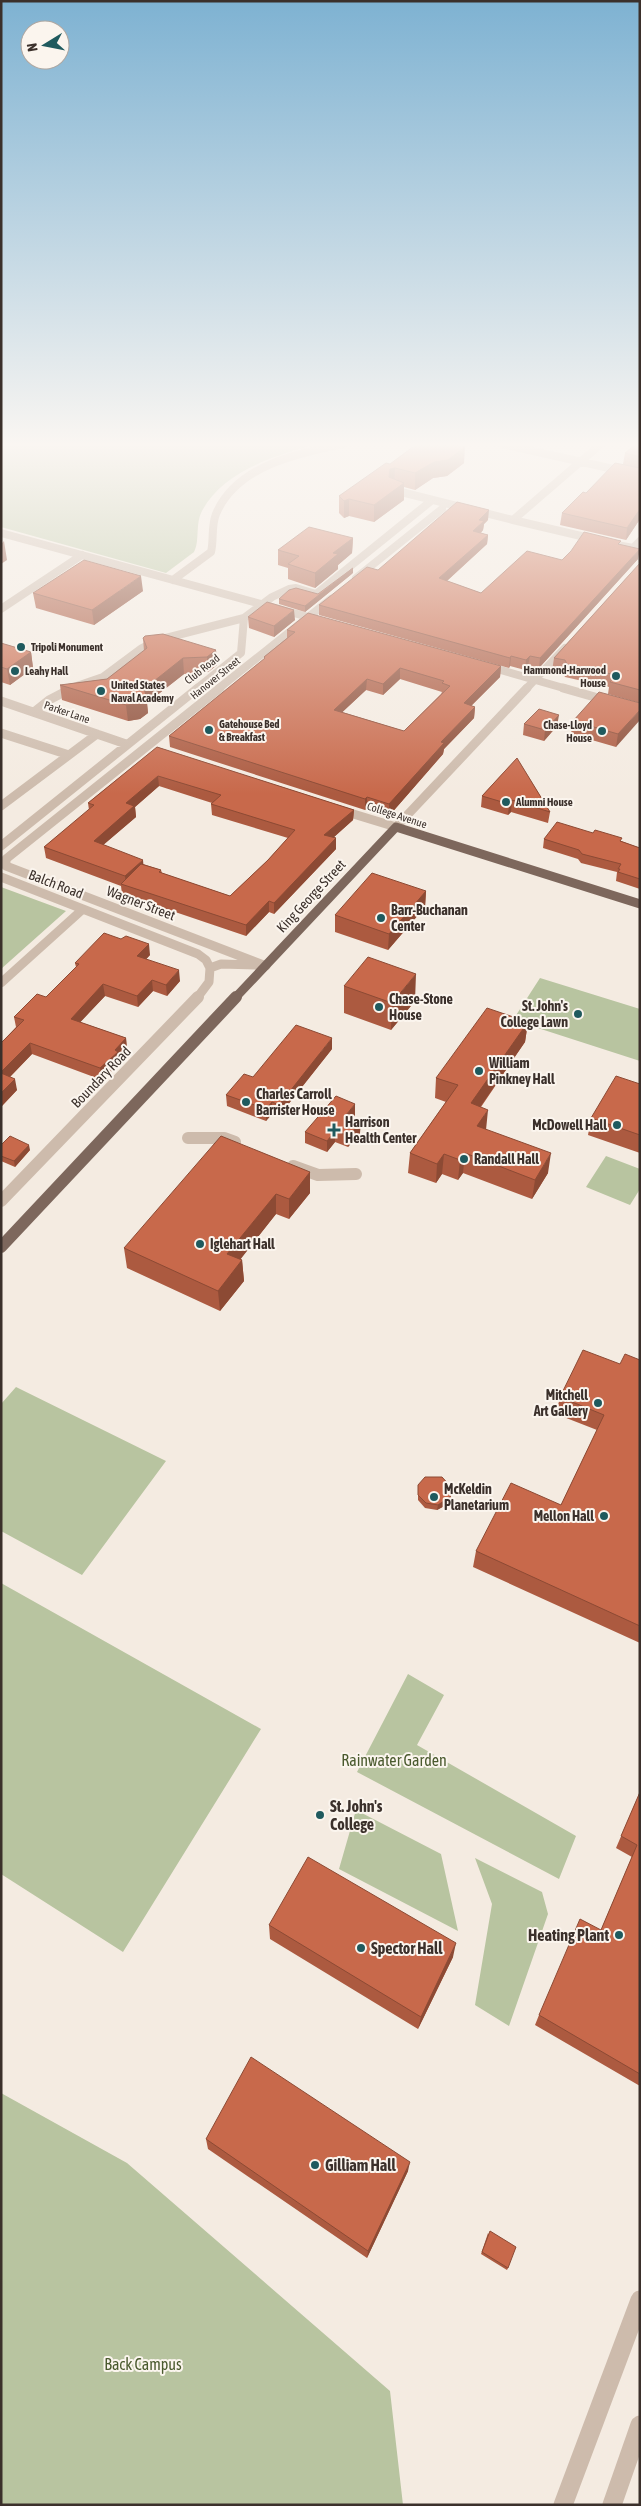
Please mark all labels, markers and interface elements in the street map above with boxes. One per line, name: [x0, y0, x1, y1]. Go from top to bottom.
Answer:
north arrow: [20, 20, 70, 70]
text: N: [24, 42, 41, 53]
marker: Tripoli Monument: [15, 641, 27, 653]
place label: Tripoli Monument: [31, 641, 104, 653]
street label: Club Road: [182, 652, 222, 686]
street label: Hanover Street: [188, 654, 242, 702]
place label: Hammond-Harwood House: [523, 664, 606, 689]
marker: Leahy Hall: [9, 665, 21, 677]
place label: Leahy Hall: [25, 665, 69, 677]
marker: Hammond-Harwood House: [610, 670, 622, 682]
place label: United States Naval Academy: [111, 679, 174, 704]
marker: United States Naval Academy: [95, 685, 107, 697]
street label: Parker Lane: [43, 699, 91, 725]
place label: Gatehouse Bed & Breakfast: [219, 718, 280, 743]
place label: Chase-Lloyd House: [543, 719, 592, 744]
marker: Gatehouse Bed & Breakfast: [203, 724, 215, 736]
marker: Chase-Lloyd House: [596, 725, 608, 737]
marker: Alumni House: [500, 796, 512, 808]
place label: Alumni House: [515, 796, 573, 808]
street label: College Avenue: [366, 800, 428, 830]
street label: King George Street: [273, 856, 349, 936]
street label: Balch Road: [26, 866, 86, 902]
street label: Wagner Street: [104, 883, 178, 923]
place label: Barr-Buchanan Center: [391, 902, 468, 934]
marker: Barr-Buchanan Center: [375, 912, 387, 924]
place label: Chase-Stone House: [389, 991, 453, 1023]
place label: St. John's College Lawn: [500, 998, 568, 1030]
marker: Chase-Stone House: [373, 1001, 385, 1013]
marker: St. John's College Lawn: [572, 1008, 584, 1020]
street label: Boundary Road: [68, 1043, 134, 1111]
place label: William Pinkney Hall: [488, 1055, 555, 1087]
marker: William Pinkney Hall: [473, 1065, 485, 1077]
place label: Charles Carroll Barrister House: [256, 1086, 335, 1118]
marker: Charles Carroll Barrister House: [240, 1096, 252, 1108]
place label: Harrison Health Center: [345, 1114, 417, 1146]
place label: McDowell Hall: [532, 1117, 607, 1133]
marker: McDowell Hall: [611, 1119, 623, 1131]
marker: Harrison Health Center: [327, 1123, 341, 1137]
place label: Randall Hall: [474, 1151, 539, 1167]
marker: Randall Hall: [458, 1153, 470, 1165]
place label: Iglehart Hall: [210, 1236, 275, 1252]
marker: Iglehart Hall: [194, 1238, 206, 1250]
place label: Mitchell Art Gallery: [533, 1387, 588, 1419]
marker: Mitchell Art Gallery: [592, 1397, 604, 1409]
place label: McKeldin Planetarium: [444, 1481, 509, 1513]
marker: McKeldin Planetarium: [428, 1491, 440, 1503]
place label: Mellon Hall: [534, 1508, 594, 1524]
marker: Mellon Hall: [598, 1510, 610, 1522]
park label: Rainwater Garden: [341, 1751, 447, 1769]
place label: St. John's College: [330, 1797, 383, 1833]
marker: St. John's College: [314, 1809, 326, 1821]
place label: Heating Plant: [528, 1926, 609, 1944]
marker: Heating Plant: [613, 1929, 625, 1941]
place label: Spector Hall: [371, 1939, 443, 1957]
marker: Spector Hall: [355, 1942, 367, 1954]
place label: Gilliam Hall: [325, 2156, 396, 2174]
marker: Gilliam Hall: [309, 2159, 321, 2171]
park label: Back Campus: [104, 2355, 182, 2374]

